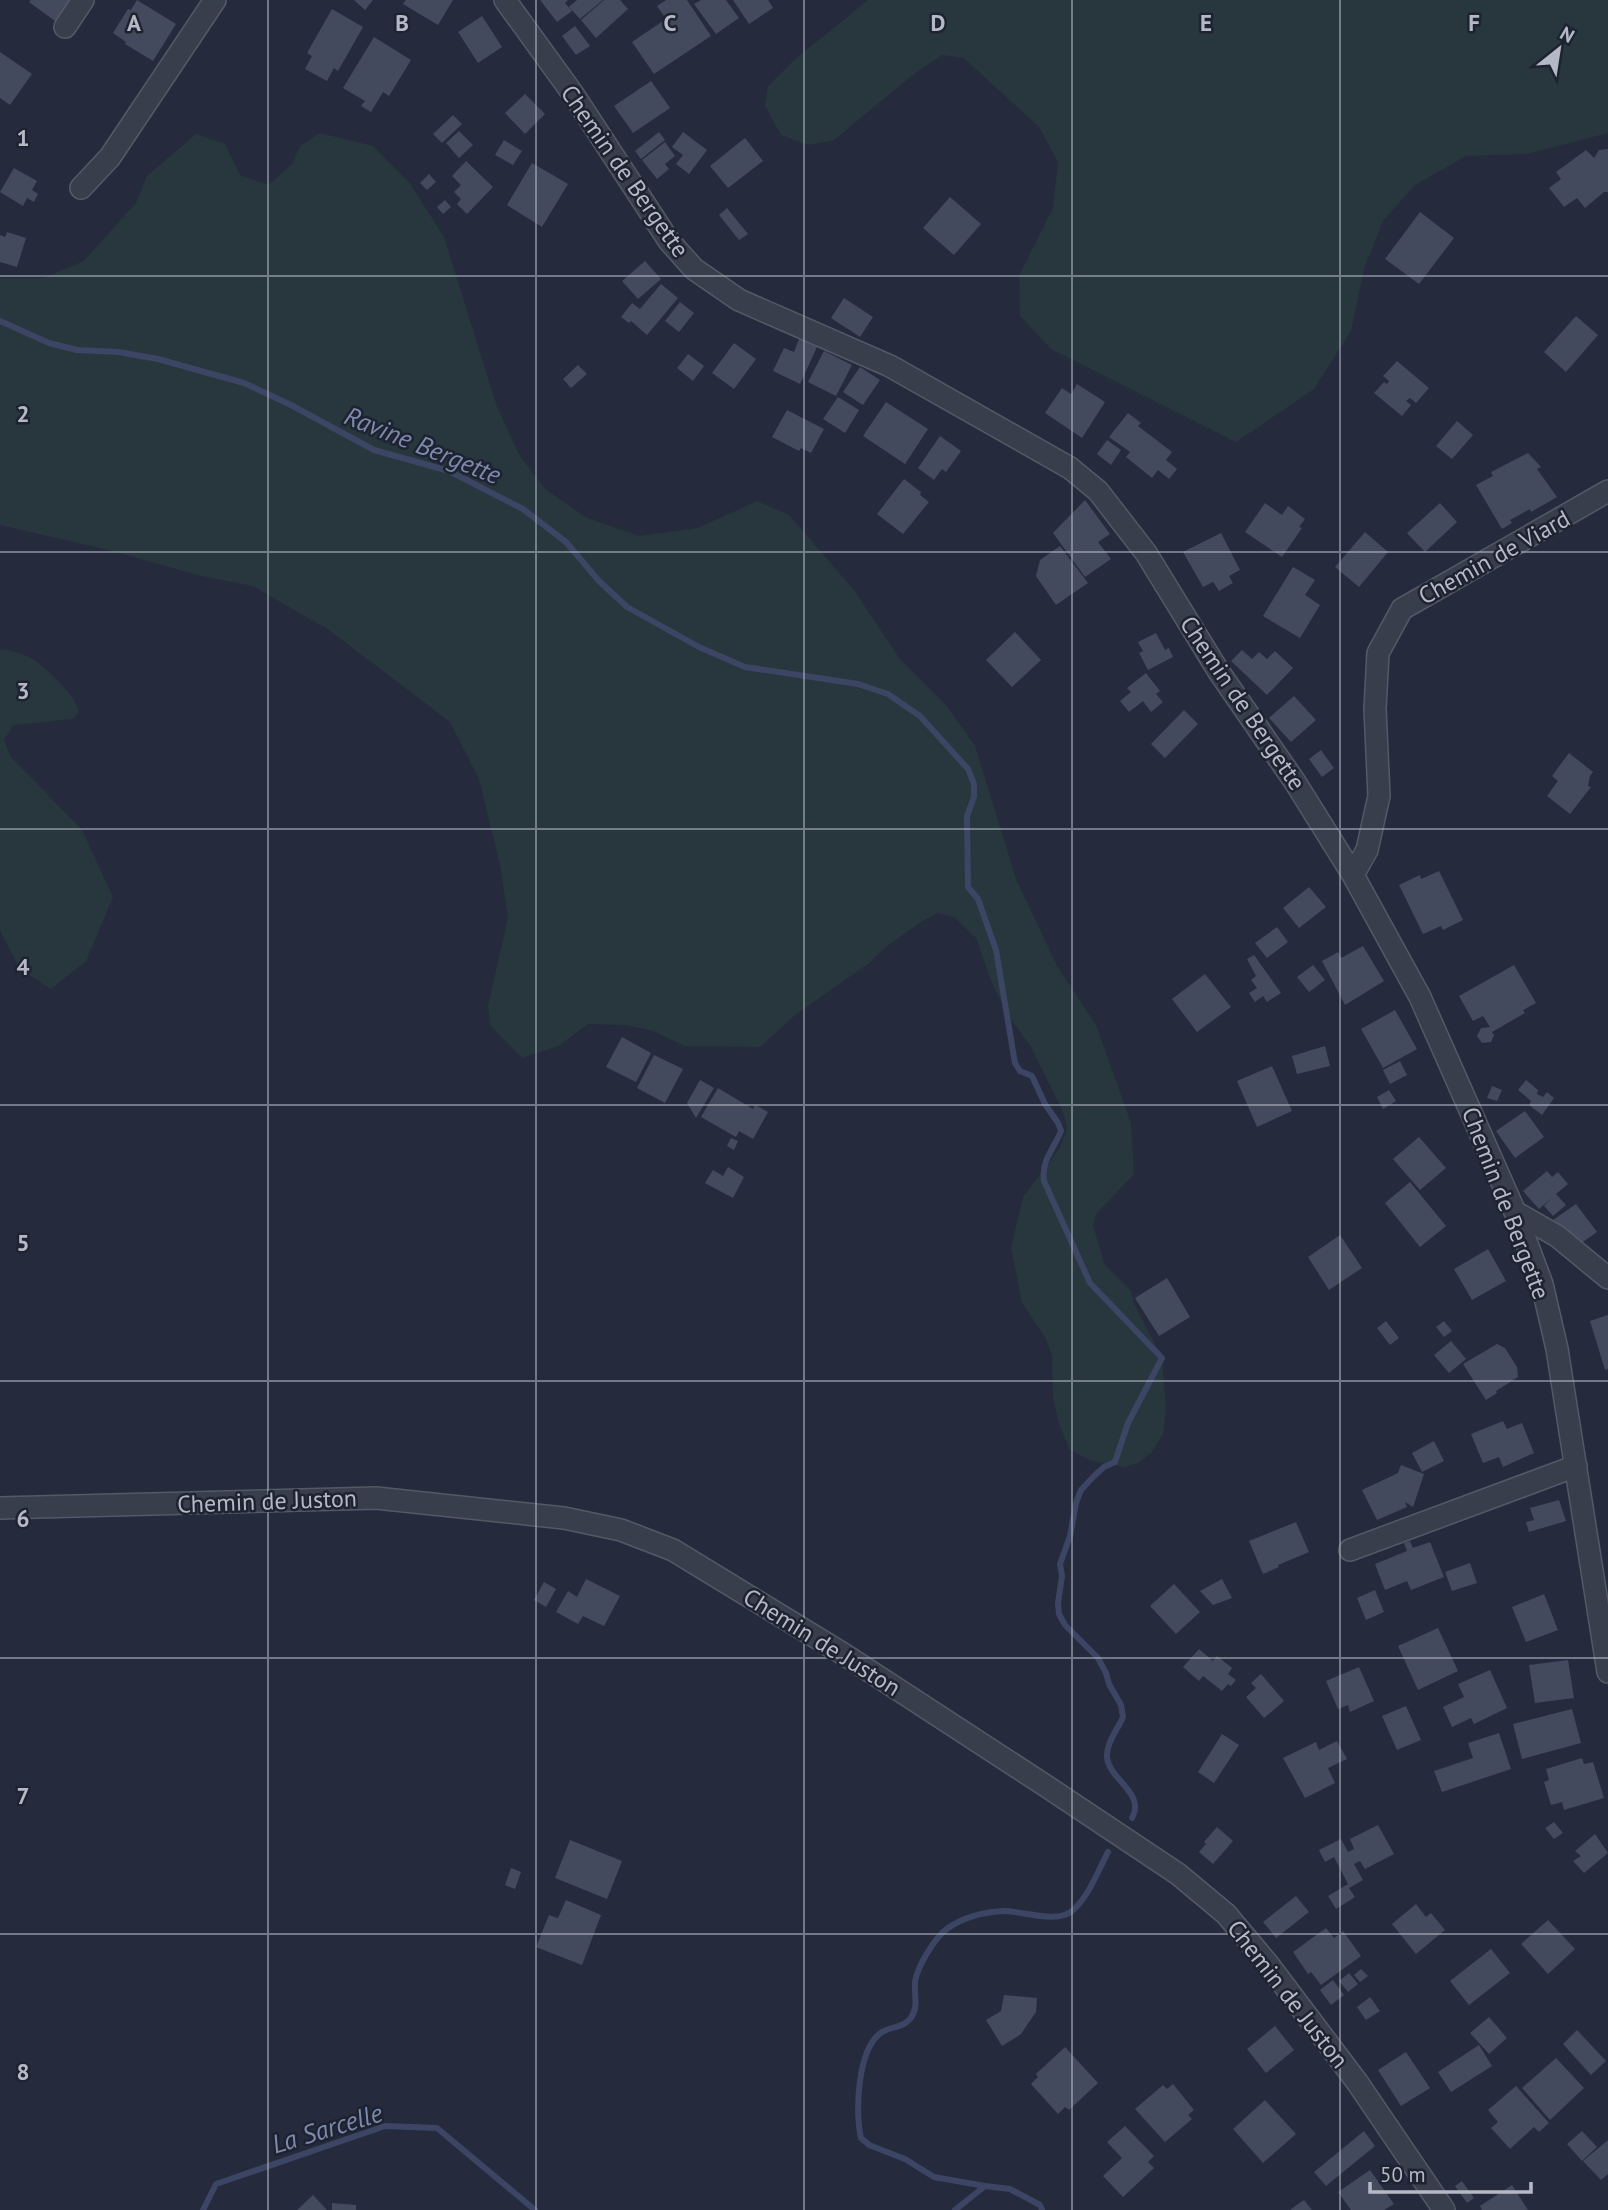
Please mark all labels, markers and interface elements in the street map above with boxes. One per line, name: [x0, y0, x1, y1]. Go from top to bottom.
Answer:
text: A: [127, 8, 141, 37]
text: B: [395, 8, 409, 37]
text: C: [664, 8, 677, 37]
text: D: [931, 8, 945, 37]
text: E: [1200, 8, 1212, 37]
text: F: [1468, 8, 1480, 37]
north arrow: [1524, 14, 1594, 84]
text: N: [1556, 21, 1579, 48]
street label: Chemin de Bergette: [554, 79, 696, 263]
text: 1: [16, 123, 30, 152]
text: 2: [16, 399, 30, 428]
water label: Ravine Bergette: [340, 399, 506, 491]
street label: Chemin de Viard: [1413, 503, 1575, 611]
street label: Chemin de Bergette: [1173, 610, 1313, 796]
text: 3: [16, 676, 30, 705]
text: 4: [16, 952, 30, 981]
street label: Chemin de Bergette: [1455, 1102, 1557, 1304]
text: 5: [16, 1228, 30, 1257]
street label: Chemin de Juston: [177, 1482, 357, 1520]
text: 6: [16, 1504, 30, 1533]
street label: Chemin de Juston: [738, 1581, 906, 1703]
text: 7: [16, 1781, 30, 1810]
street label: Chemin de Juston: [1220, 1914, 1356, 2074]
text: 8: [16, 2057, 30, 2086]
water label: La Sarcelle: [268, 2096, 386, 2160]
scale bar: [1370, 2150, 1531, 2194]
text: 50 m: [1380, 2161, 1426, 2188]

